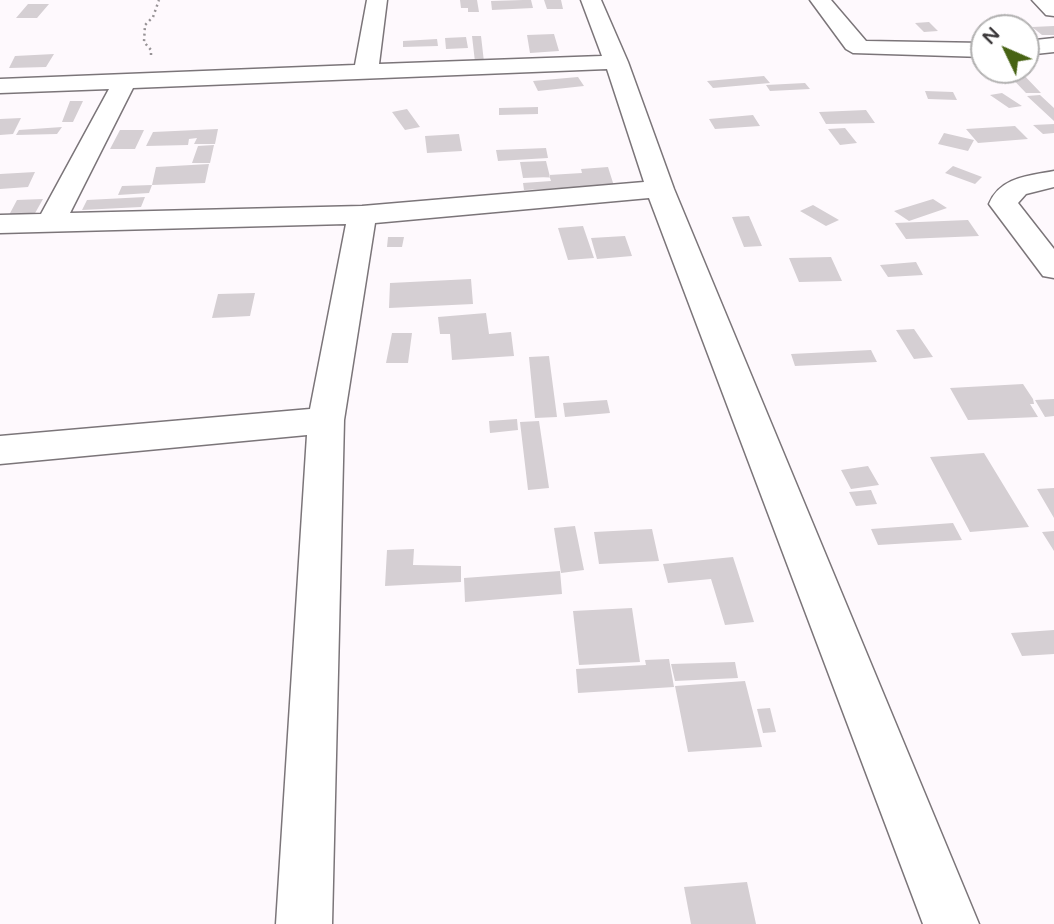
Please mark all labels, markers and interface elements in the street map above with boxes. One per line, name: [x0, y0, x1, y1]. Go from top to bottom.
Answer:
north arrow: [970, 14, 1040, 84]
text: N: [978, 23, 1005, 49]

